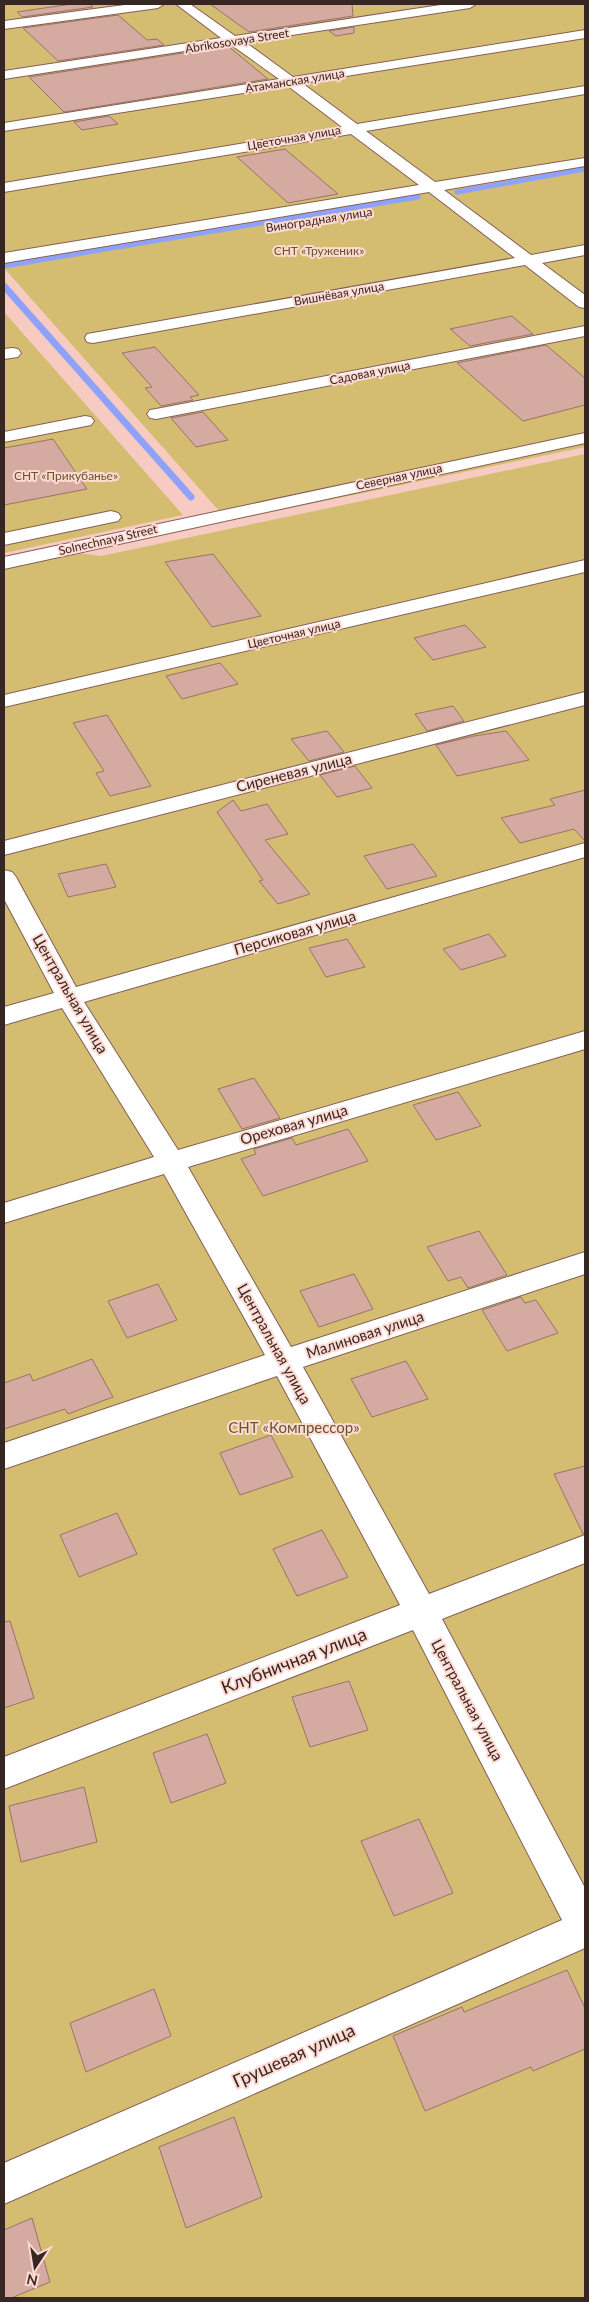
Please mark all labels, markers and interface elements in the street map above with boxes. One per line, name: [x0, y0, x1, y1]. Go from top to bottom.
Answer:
street label: Abrikosovaya Street: [184, 25, 291, 56]
street label: Атаманская улица: [244, 65, 346, 96]
street label: Цветочная улица: [246, 122, 342, 153]
street label: Виноградная улица: [265, 204, 373, 235]
park label: СНТ «Труженик»: [274, 243, 364, 258]
street label: Вишнёвая улица: [293, 278, 385, 309]
street label: Садовая улица: [328, 357, 412, 388]
street label: Северная улица: [354, 460, 443, 493]
park label: СНТ «Прикубанье»: [14, 468, 118, 483]
street label: Solnechnaya Street: [57, 521, 159, 558]
street label: Цветочная улица: [246, 616, 342, 651]
street label: Сиреневая улица: [234, 749, 353, 795]
street label: Персиковая улица: [232, 906, 358, 958]
street label: Центральная улица: [29, 930, 112, 1057]
street label: Ореховая улица: [238, 1100, 349, 1148]
street label: Центральная улица: [234, 1280, 316, 1407]
street label: Малиновая улица: [304, 1307, 426, 1362]
park label: СНТ «Компрессор»: [228, 1418, 360, 1436]
street label: Клубничная улица: [218, 1622, 369, 1698]
street label: Центральная улица: [428, 1636, 508, 1763]
street label: Грушевая улица: [229, 2018, 358, 2092]
north arrow: [10, 2242, 60, 2292]
text: N: [25, 2271, 39, 2290]

